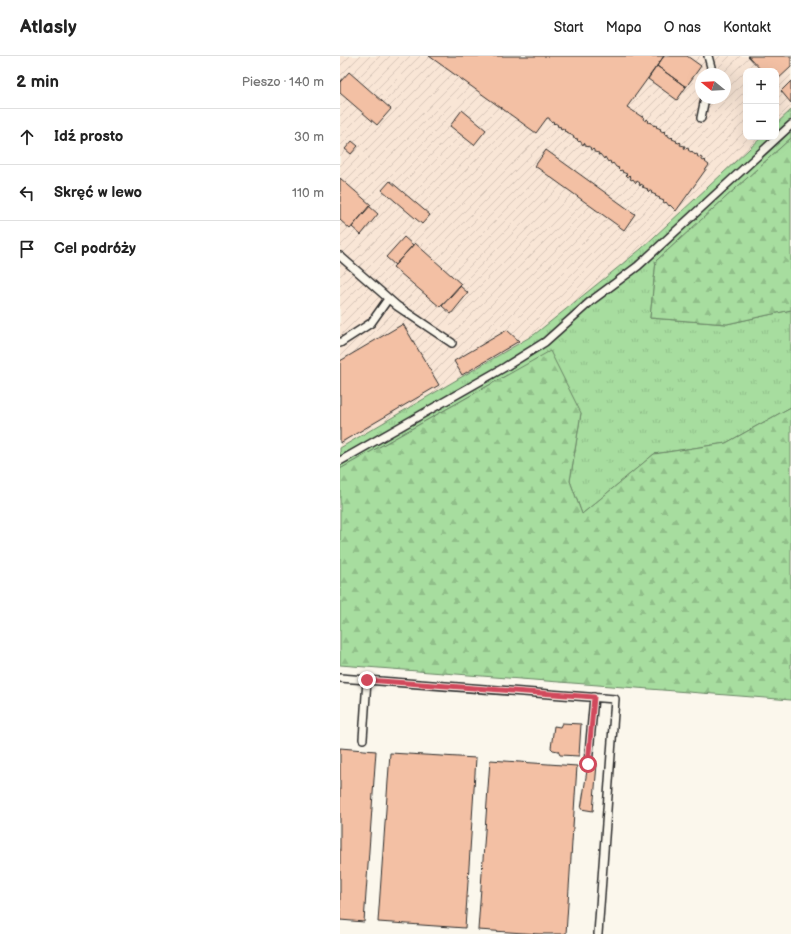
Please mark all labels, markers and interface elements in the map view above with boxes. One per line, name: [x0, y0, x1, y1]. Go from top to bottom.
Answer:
text: Atlasly: [20, 16, 77, 39]
text: Start: [554, 19, 584, 36]
text: Mapa: [606, 19, 642, 36]
text: O nas: [664, 19, 701, 36]
text: Kontakt: [723, 19, 771, 36]
north arrow: [695, 68, 731, 104]
map controls: [743, 68, 779, 140]
button: +: [743, 68, 779, 104]
text: 2 min: [16, 72, 59, 92]
text: Pieszo · 140 m: [242, 74, 324, 90]
button: −: [743, 104, 779, 140]
icon: ahead: [16, 126, 38, 148]
text: Idź prosto: [54, 127, 123, 146]
text: 30 m: [294, 129, 324, 145]
icon: left: [16, 182, 38, 204]
text: Skręć w lewo: [54, 183, 142, 202]
text: 110 m: [292, 185, 324, 201]
icon: arrive: [16, 238, 38, 260]
text: Cel podróży: [54, 239, 136, 258]
route end: [358, 671, 376, 689]
route start: [579, 755, 597, 773]

